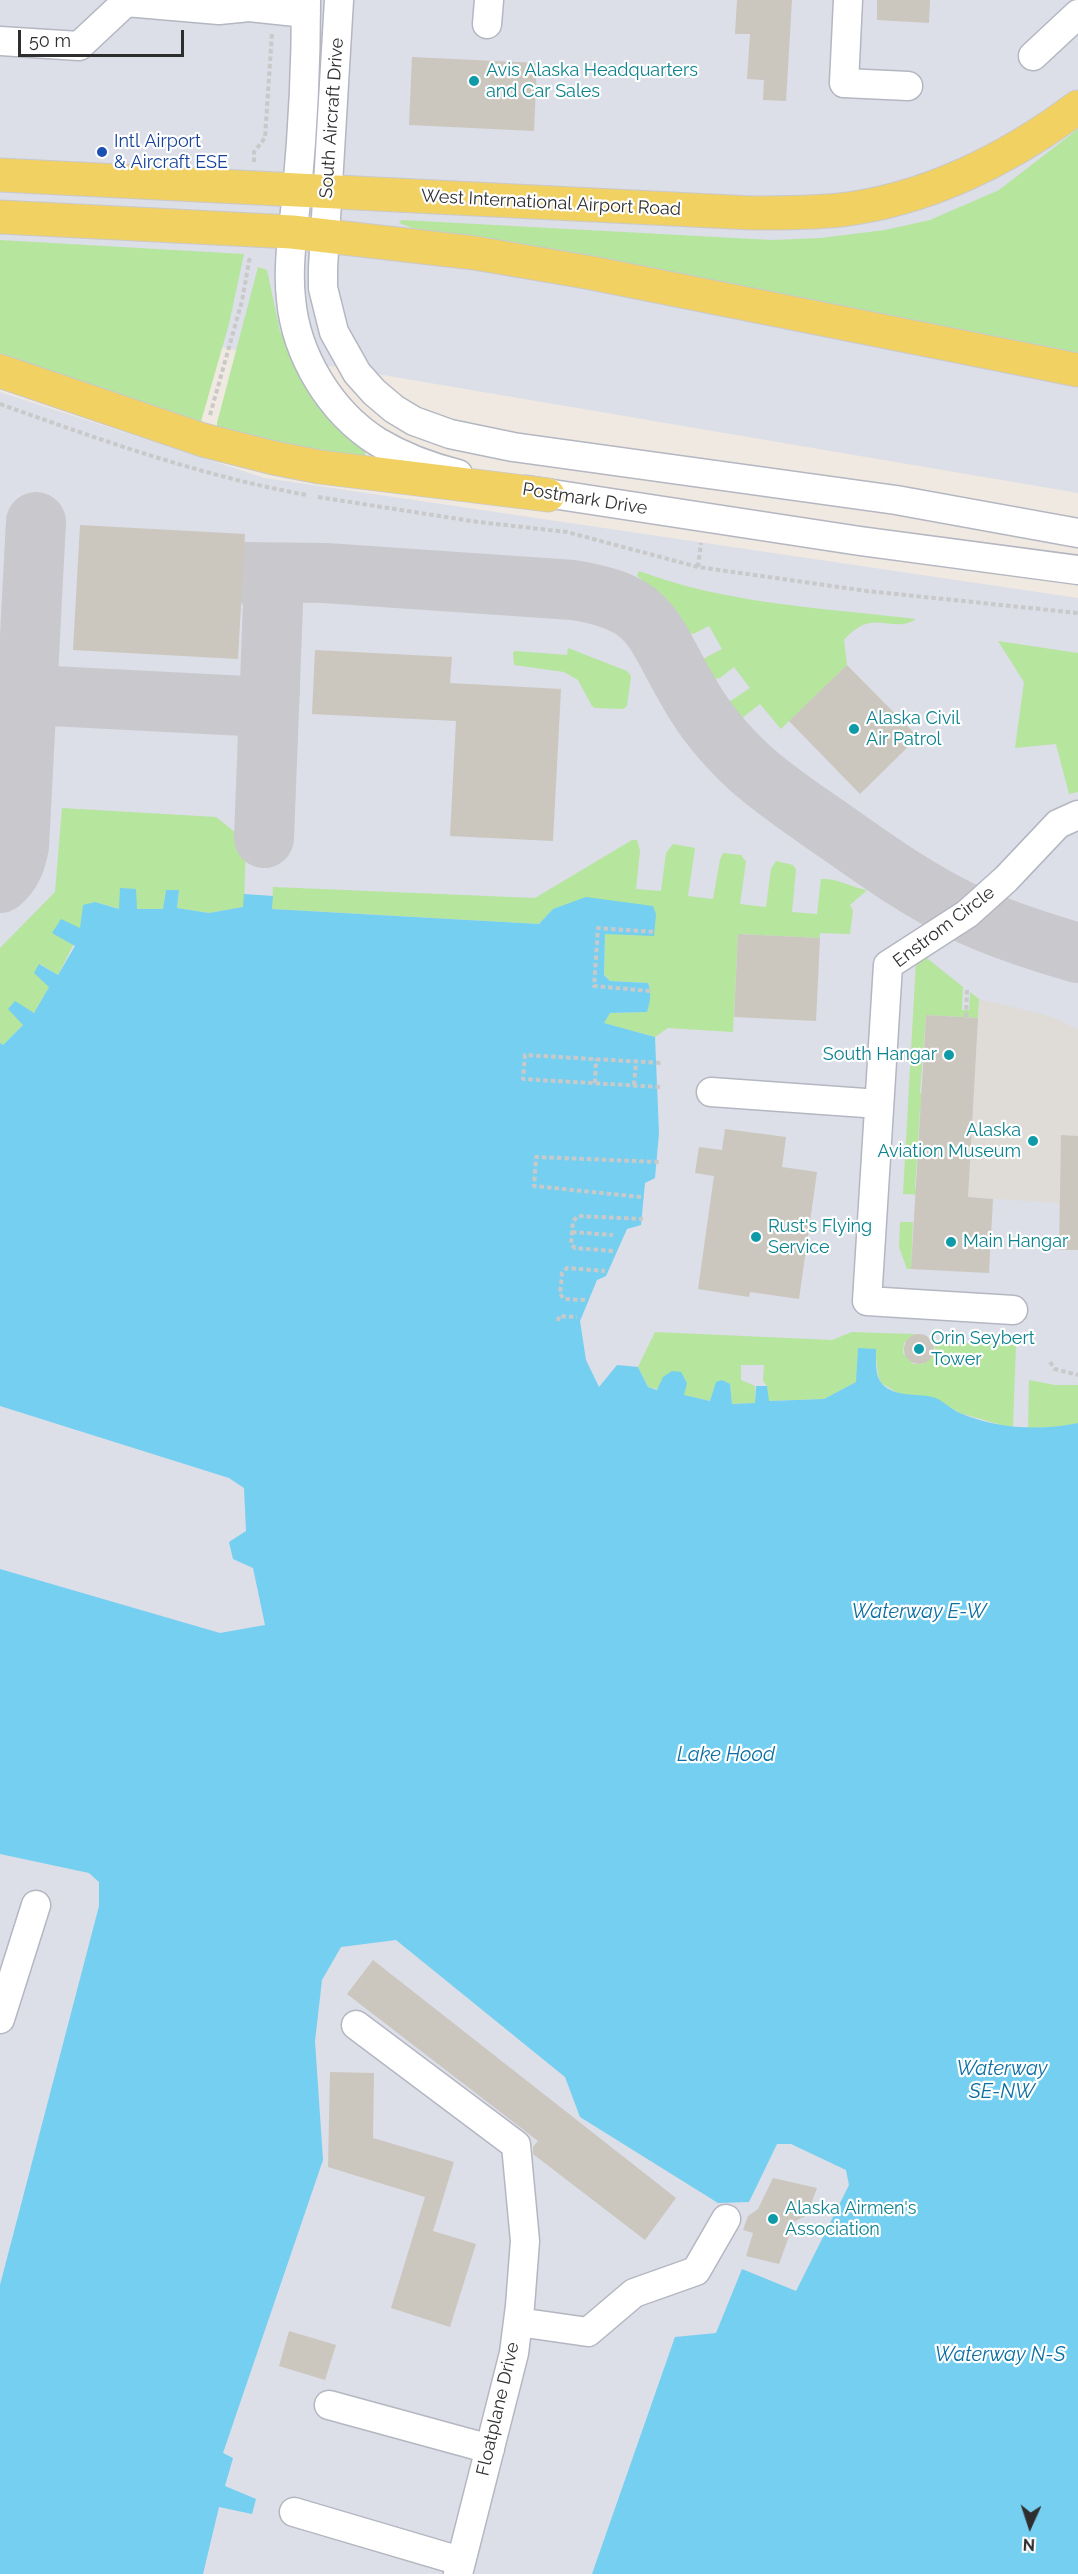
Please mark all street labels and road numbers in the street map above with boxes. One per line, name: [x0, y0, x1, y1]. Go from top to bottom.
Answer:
street label: South Aircraft Drive: [316, 37, 348, 199]
street label: West International Airport Road: [421, 185, 681, 221]
street label: Postmark Drive: [521, 478, 649, 520]
street label: Enstrom Circle: [889, 882, 999, 972]
street label: Floatplane Drive: [472, 2340, 524, 2478]

